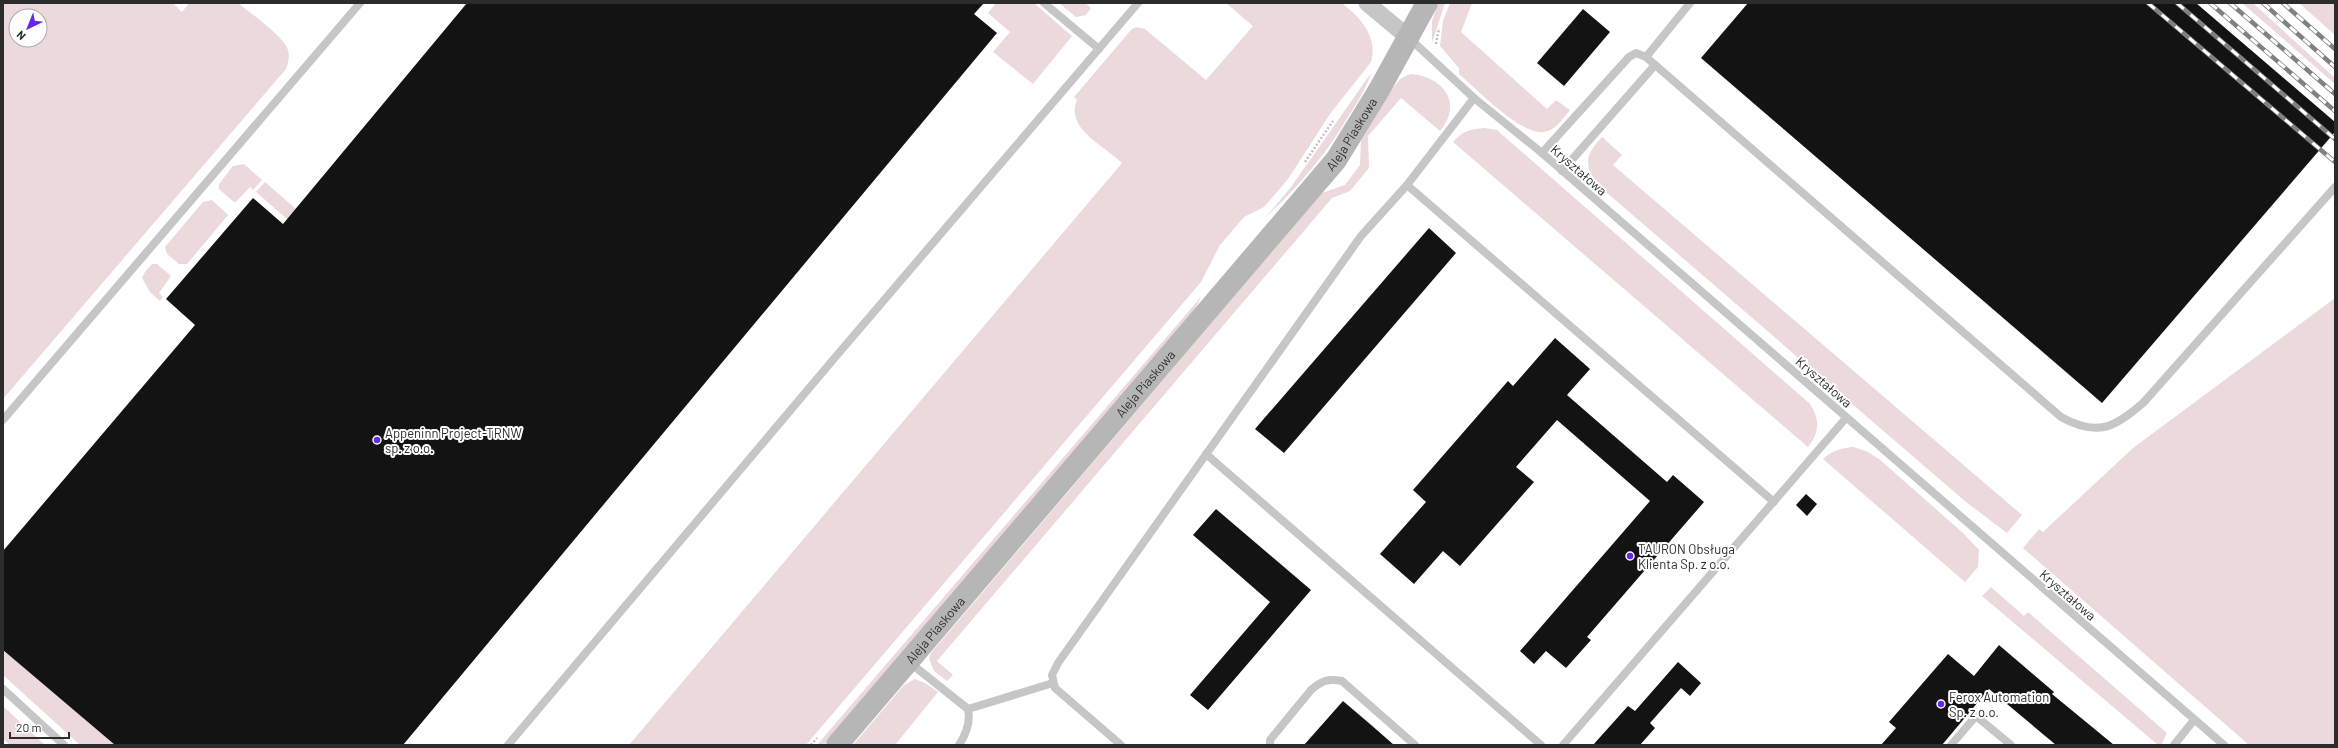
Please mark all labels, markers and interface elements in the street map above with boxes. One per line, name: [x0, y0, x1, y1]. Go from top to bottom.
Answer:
north arrow: [8, 8, 48, 48]
text: N: [14, 28, 28, 43]
street label: Aleja Piaskowa: [1322, 95, 1380, 174]
street label: Kryształowa: [1548, 141, 1610, 199]
street label: Aleja Piaskowa: [1112, 347, 1178, 420]
street label: Kryształowa: [1793, 353, 1855, 411]
place label: Appeninn Project-TRNW sp. z o.o.: [385, 425, 522, 456]
marker: Appeninn Project-TRNW sp. z o.o.: [372, 435, 382, 445]
place label: TAURON Obsługa Klienta Sp. z o.o.: [1638, 541, 1735, 572]
marker: TAURON Obsługa Klienta Sp. z o.o.: [1625, 551, 1635, 561]
street label: Kryształowa: [2037, 566, 2099, 624]
street label: Aleja Piaskowa: [902, 593, 968, 667]
place label: Ferox Automation Sp. z o.o.: [1949, 689, 2049, 720]
marker: Ferox Automation Sp. z o.o.: [1936, 699, 1946, 709]
scale bar: [10, 714, 69, 740]
text: 20 m: [16, 720, 42, 734]

